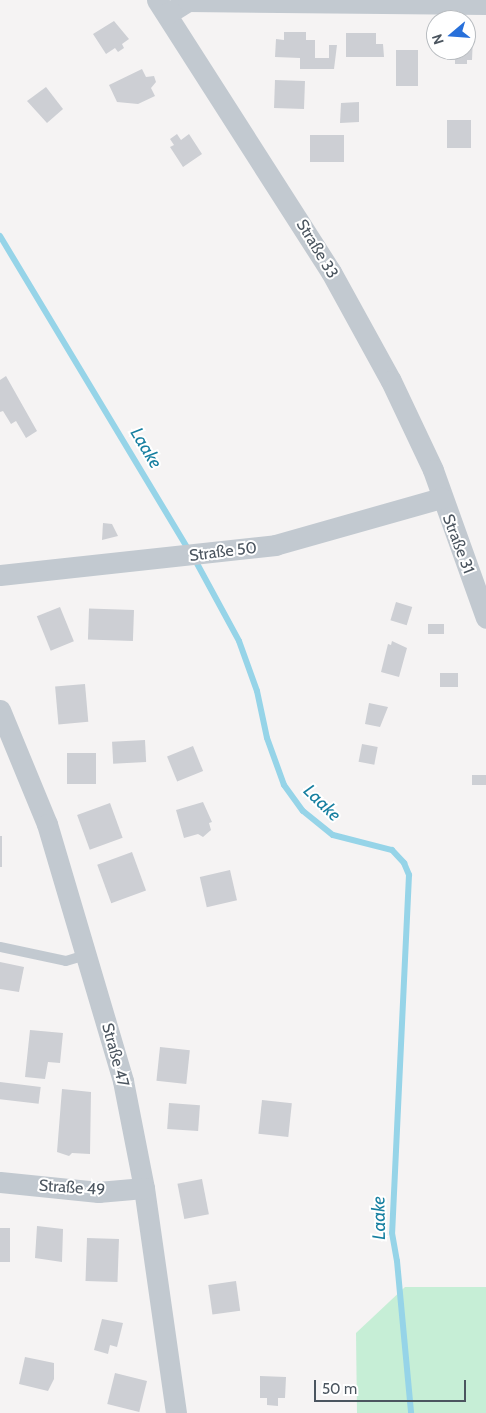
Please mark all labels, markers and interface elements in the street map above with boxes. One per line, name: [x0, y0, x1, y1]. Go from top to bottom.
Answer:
north arrow: [426, 10, 476, 60]
text: N: [428, 32, 448, 47]
street label: Straße 33: [292, 216, 342, 282]
water label: Laake: [126, 424, 166, 472]
street label: Straße 31: [438, 512, 478, 576]
street label: Straße 50: [188, 538, 258, 566]
water label: Laake: [299, 780, 345, 826]
street label: Straße 47: [97, 1021, 133, 1089]
street label: Straße 49: [38, 1176, 106, 1200]
water label: Laake: [368, 1196, 390, 1240]
scale bar: [316, 1370, 468, 1402]
text: 50 m: [322, 1380, 357, 1398]

